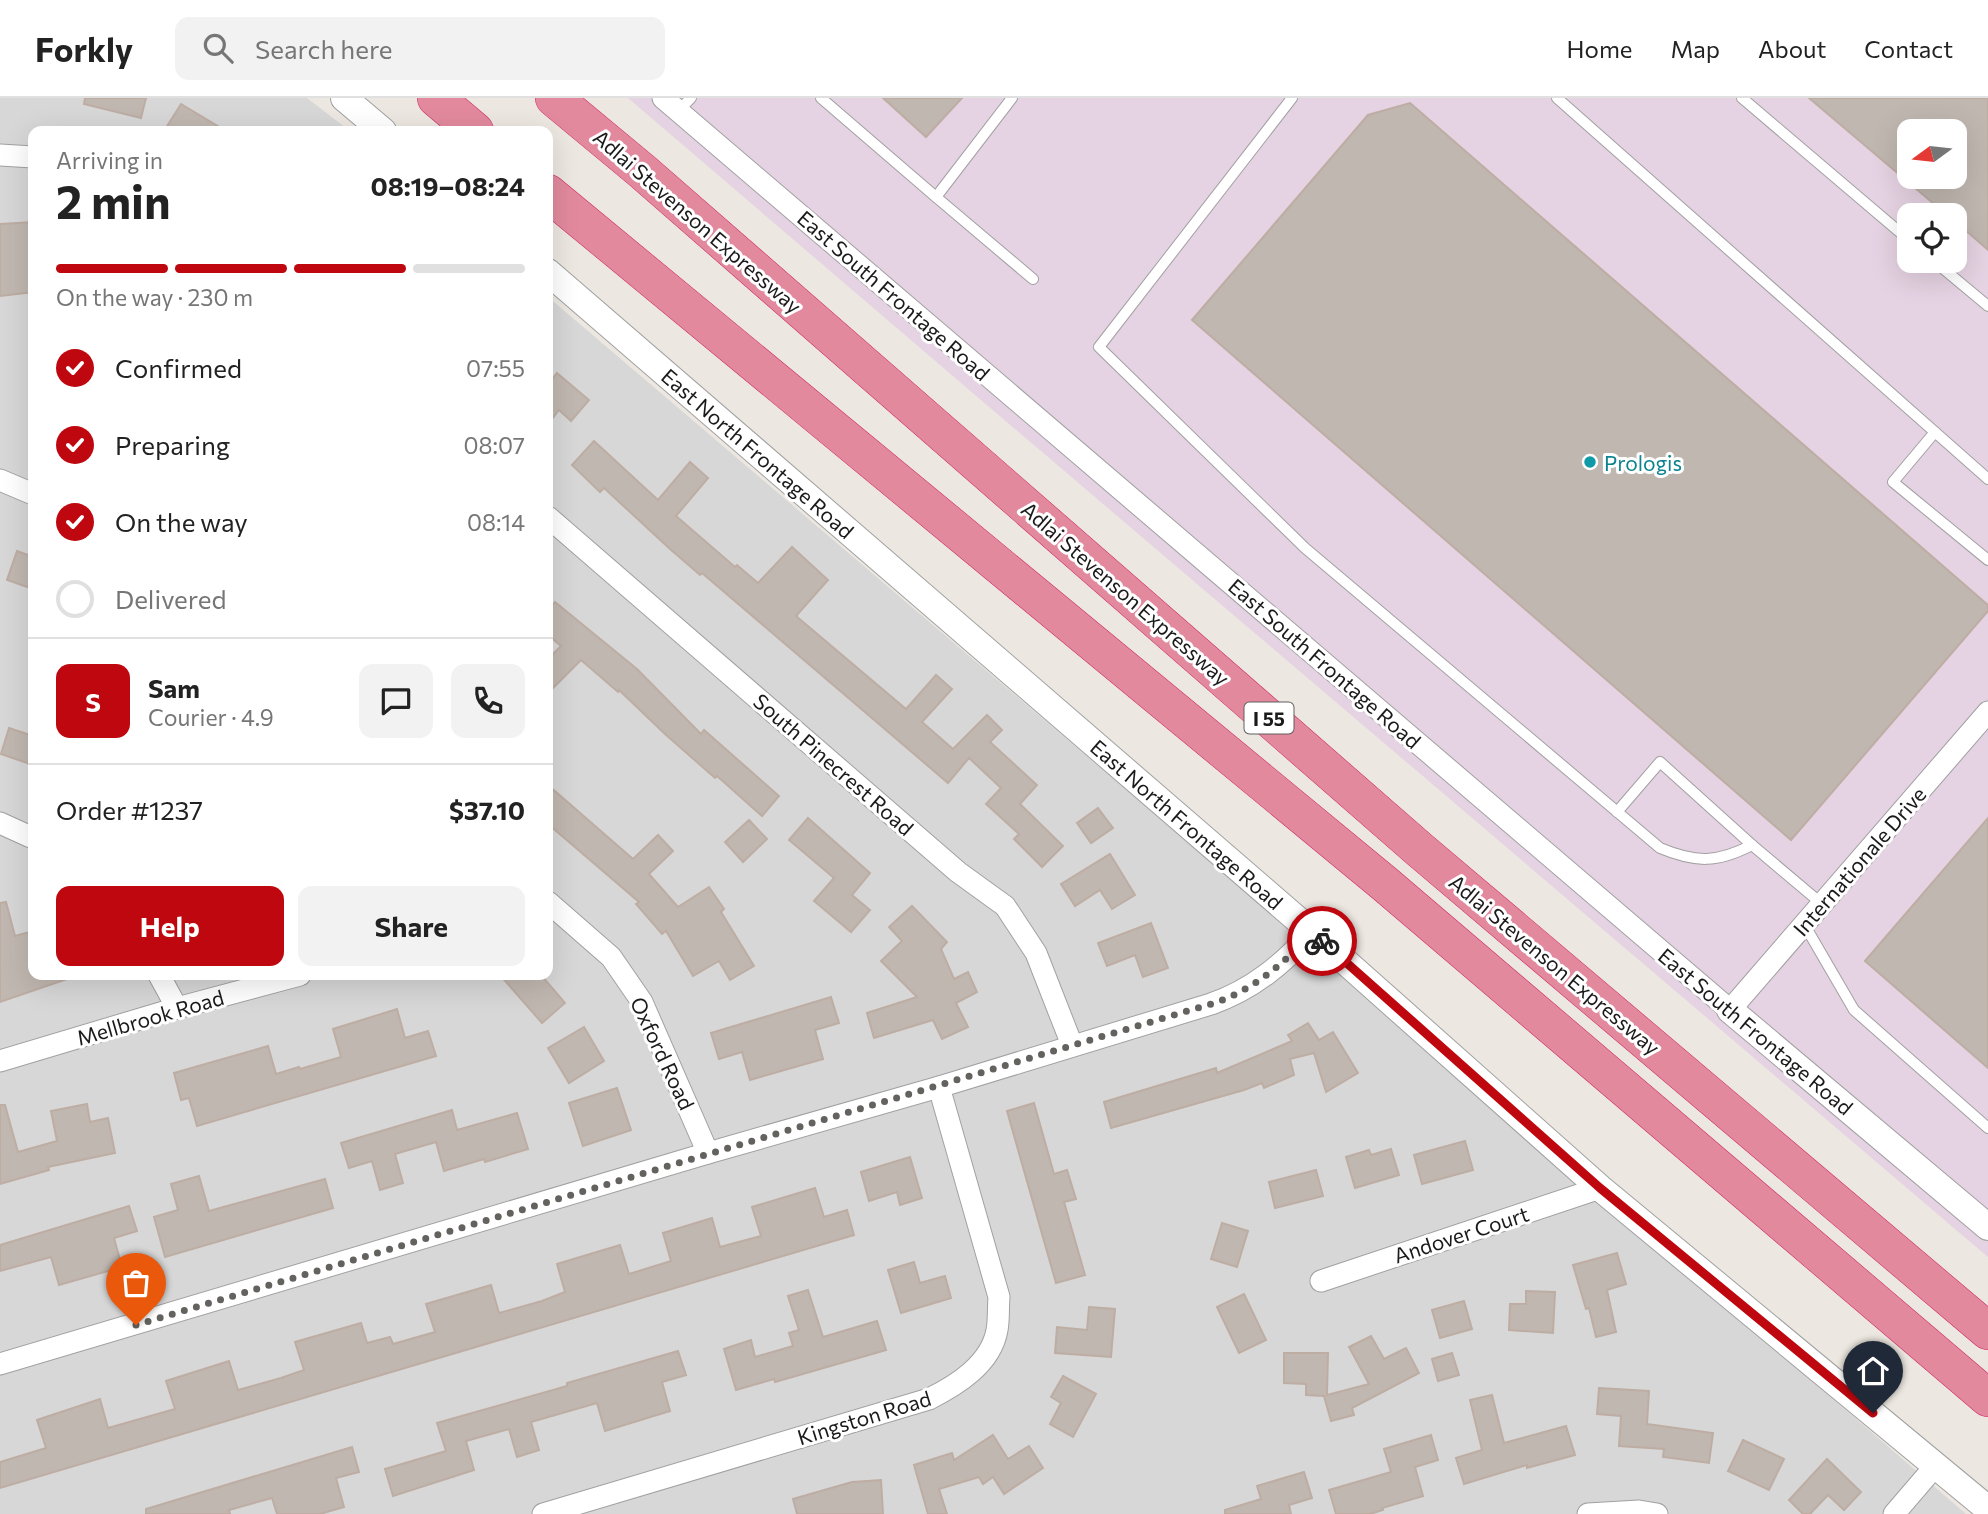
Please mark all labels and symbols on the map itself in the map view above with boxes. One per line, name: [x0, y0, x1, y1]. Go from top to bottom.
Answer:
north arrow: [1897, 119, 1967, 189]
street label: Adlai Stevenson Expressway: [589, 124, 807, 318]
street label: East South Frontage Road: [793, 205, 995, 385]
street label: East North Frontage Road: [657, 363, 859, 543]
place label: Prologis: [1604, 450, 1682, 475]
marker: Prologis: [1582, 454, 1598, 470]
street label: Adlai Stevenson Expressway: [1017, 496, 1235, 690]
street label: East South Frontage Road: [1224, 573, 1426, 753]
street label: South Pinecrest Road: [749, 688, 919, 840]
road number: I 55: [1244, 702, 1294, 734]
street label: East North Frontage Road: [1086, 734, 1288, 914]
street label: Internationale Drive: [1787, 781, 1931, 941]
street label: Adlai Stevenson Expressway: [1445, 869, 1665, 1060]
courier: [1287, 906, 1357, 976]
street label: East South Frontage Road: [1654, 942, 1858, 1120]
street label: Mellbrook Road: [74, 984, 226, 1050]
street label: Oxford Road: [626, 993, 700, 1113]
street label: Andover Court: [1390, 1200, 1532, 1268]
pin: [106, 1253, 166, 1325]
pin: [1843, 1341, 1903, 1413]
street label: Kingston Road: [794, 1385, 934, 1449]

